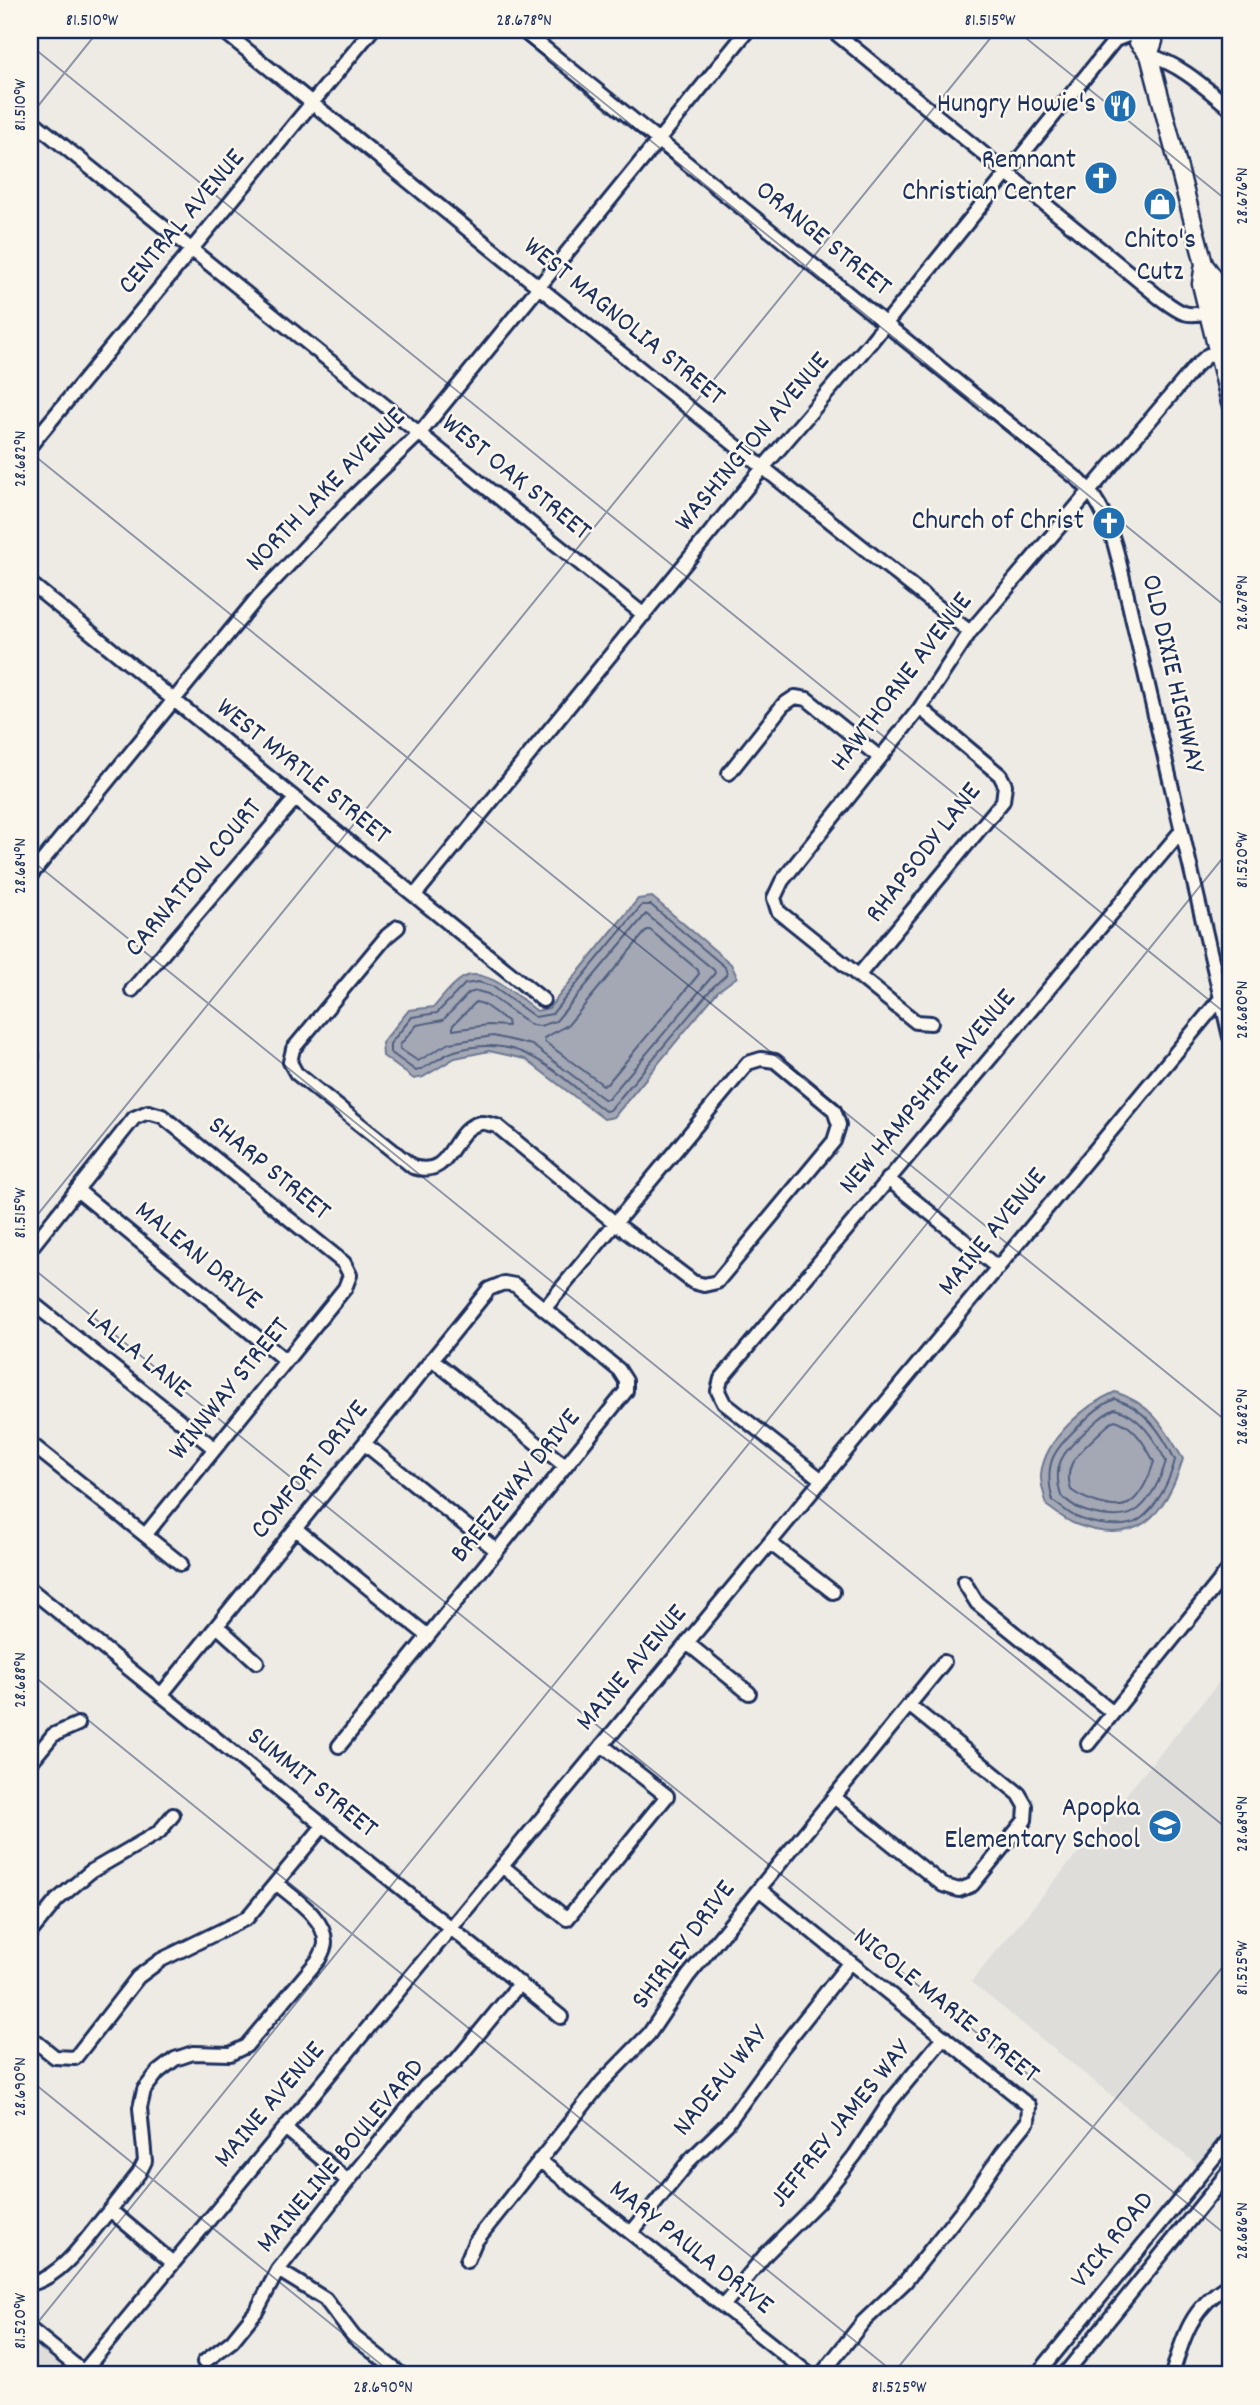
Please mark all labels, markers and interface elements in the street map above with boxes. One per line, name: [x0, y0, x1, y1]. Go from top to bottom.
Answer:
text: 81.510°W: [66, 9, 119, 34]
text: 28.678°N: [496, 9, 552, 34]
text: 81.515°W: [965, 9, 1016, 34]
text: 81.510°W: [9, 78, 34, 131]
place label: Hungry Howie's: [937, 86, 1096, 126]
restaurant icon: Hungry Howie's: [1101, 87, 1139, 125]
street label: CENTRAL AVENUE: [110, 141, 256, 305]
place label: Remnant Christian Center: [902, 142, 1077, 214]
church icon: Remnant Christian Center: [1082, 159, 1120, 197]
text: 28.676°N: [1231, 167, 1256, 225]
street label: ORANGE STREET: [745, 172, 899, 308]
shop icon: Chito's Cutz: [1141, 185, 1179, 223]
place label: Chito's Cutz: [1124, 222, 1196, 294]
street label: WEST MAGNOLIA STREET: [513, 229, 733, 417]
street label: WASHINGTON AVENUE: [667, 344, 841, 542]
street label: NORTH LAKE AVENUE: [238, 399, 417, 583]
street label: WEST OAK STREET: [431, 406, 599, 552]
text: 28.682°N: [9, 431, 34, 487]
place label: Church of Christ: [911, 503, 1084, 543]
church icon: Church of Christ: [1090, 504, 1128, 542]
street label: OLD DIXIE HIGHWAY: [1129, 571, 1213, 778]
text: 28.678°N: [1231, 575, 1256, 631]
street label: HAWTHORNE AVENUE: [822, 585, 984, 781]
street label: WEST MYRTLE STREET: [206, 690, 398, 856]
street label: RHAPSODY LANE: [857, 775, 993, 933]
street label: CARNATION COURT: [117, 791, 273, 967]
text: 81.520°W: [1231, 831, 1256, 888]
text: 28.684°N: [9, 838, 34, 894]
street label: NEW HAMPSHIRE AVENUE: [831, 981, 1027, 1204]
text: 28.680°N: [1231, 981, 1256, 1039]
street label: SHARP STREET: [198, 1108, 338, 1232]
street label: MAINE AVENUE: [930, 1160, 1058, 1306]
text: 81.515°W: [9, 1187, 34, 1238]
street label: MALEAN DRIVE: [124, 1193, 270, 1321]
street label: LALLA LANE: [76, 1300, 198, 1410]
street label: WINNWAY STREET: [161, 1310, 301, 1470]
text: 28.682°N: [1231, 1389, 1256, 1445]
street label: COMFORT DRIVE: [242, 1393, 380, 1549]
street label: BREEZEWAY DRIVE: [442, 1401, 592, 1573]
street label: MAINE AVENUE: [568, 1597, 698, 1741]
text: 28.688°N: [9, 1652, 34, 1708]
street label: SUMMIT STREET: [237, 1718, 385, 1850]
place label: Apopka Elementary School: [944, 1790, 1141, 1862]
text: 28.684°N: [1231, 1796, 1256, 1852]
school or university icon: Apopka Elementary School: [1146, 1807, 1184, 1845]
street label: SHIRLEY DRIVE: [623, 1873, 747, 2019]
street label: NICOLE MARIE STREET: [843, 1919, 1047, 2095]
text: 81.525°W: [1231, 1940, 1256, 1995]
street label: NADEAU WAY: [665, 2017, 780, 2146]
street label: JEFFREY JAMES WAY: [762, 2032, 923, 2218]
street label: MAINE AVENUE: [206, 2034, 336, 2178]
street label: MAINELINE BOULEVARD: [248, 2051, 436, 2263]
text: 28.690°N: [9, 2057, 34, 2117]
street label: MARY PAULA DRIVE: [599, 2172, 781, 2326]
street label: VICK ROAD: [1062, 2184, 1166, 2298]
text: 28.686°N: [1231, 2202, 1256, 2260]
text: 81.520°W: [9, 2292, 34, 2349]
text: 28.690°N: [353, 2376, 413, 2401]
text: 81.525°W: [872, 2376, 927, 2401]

